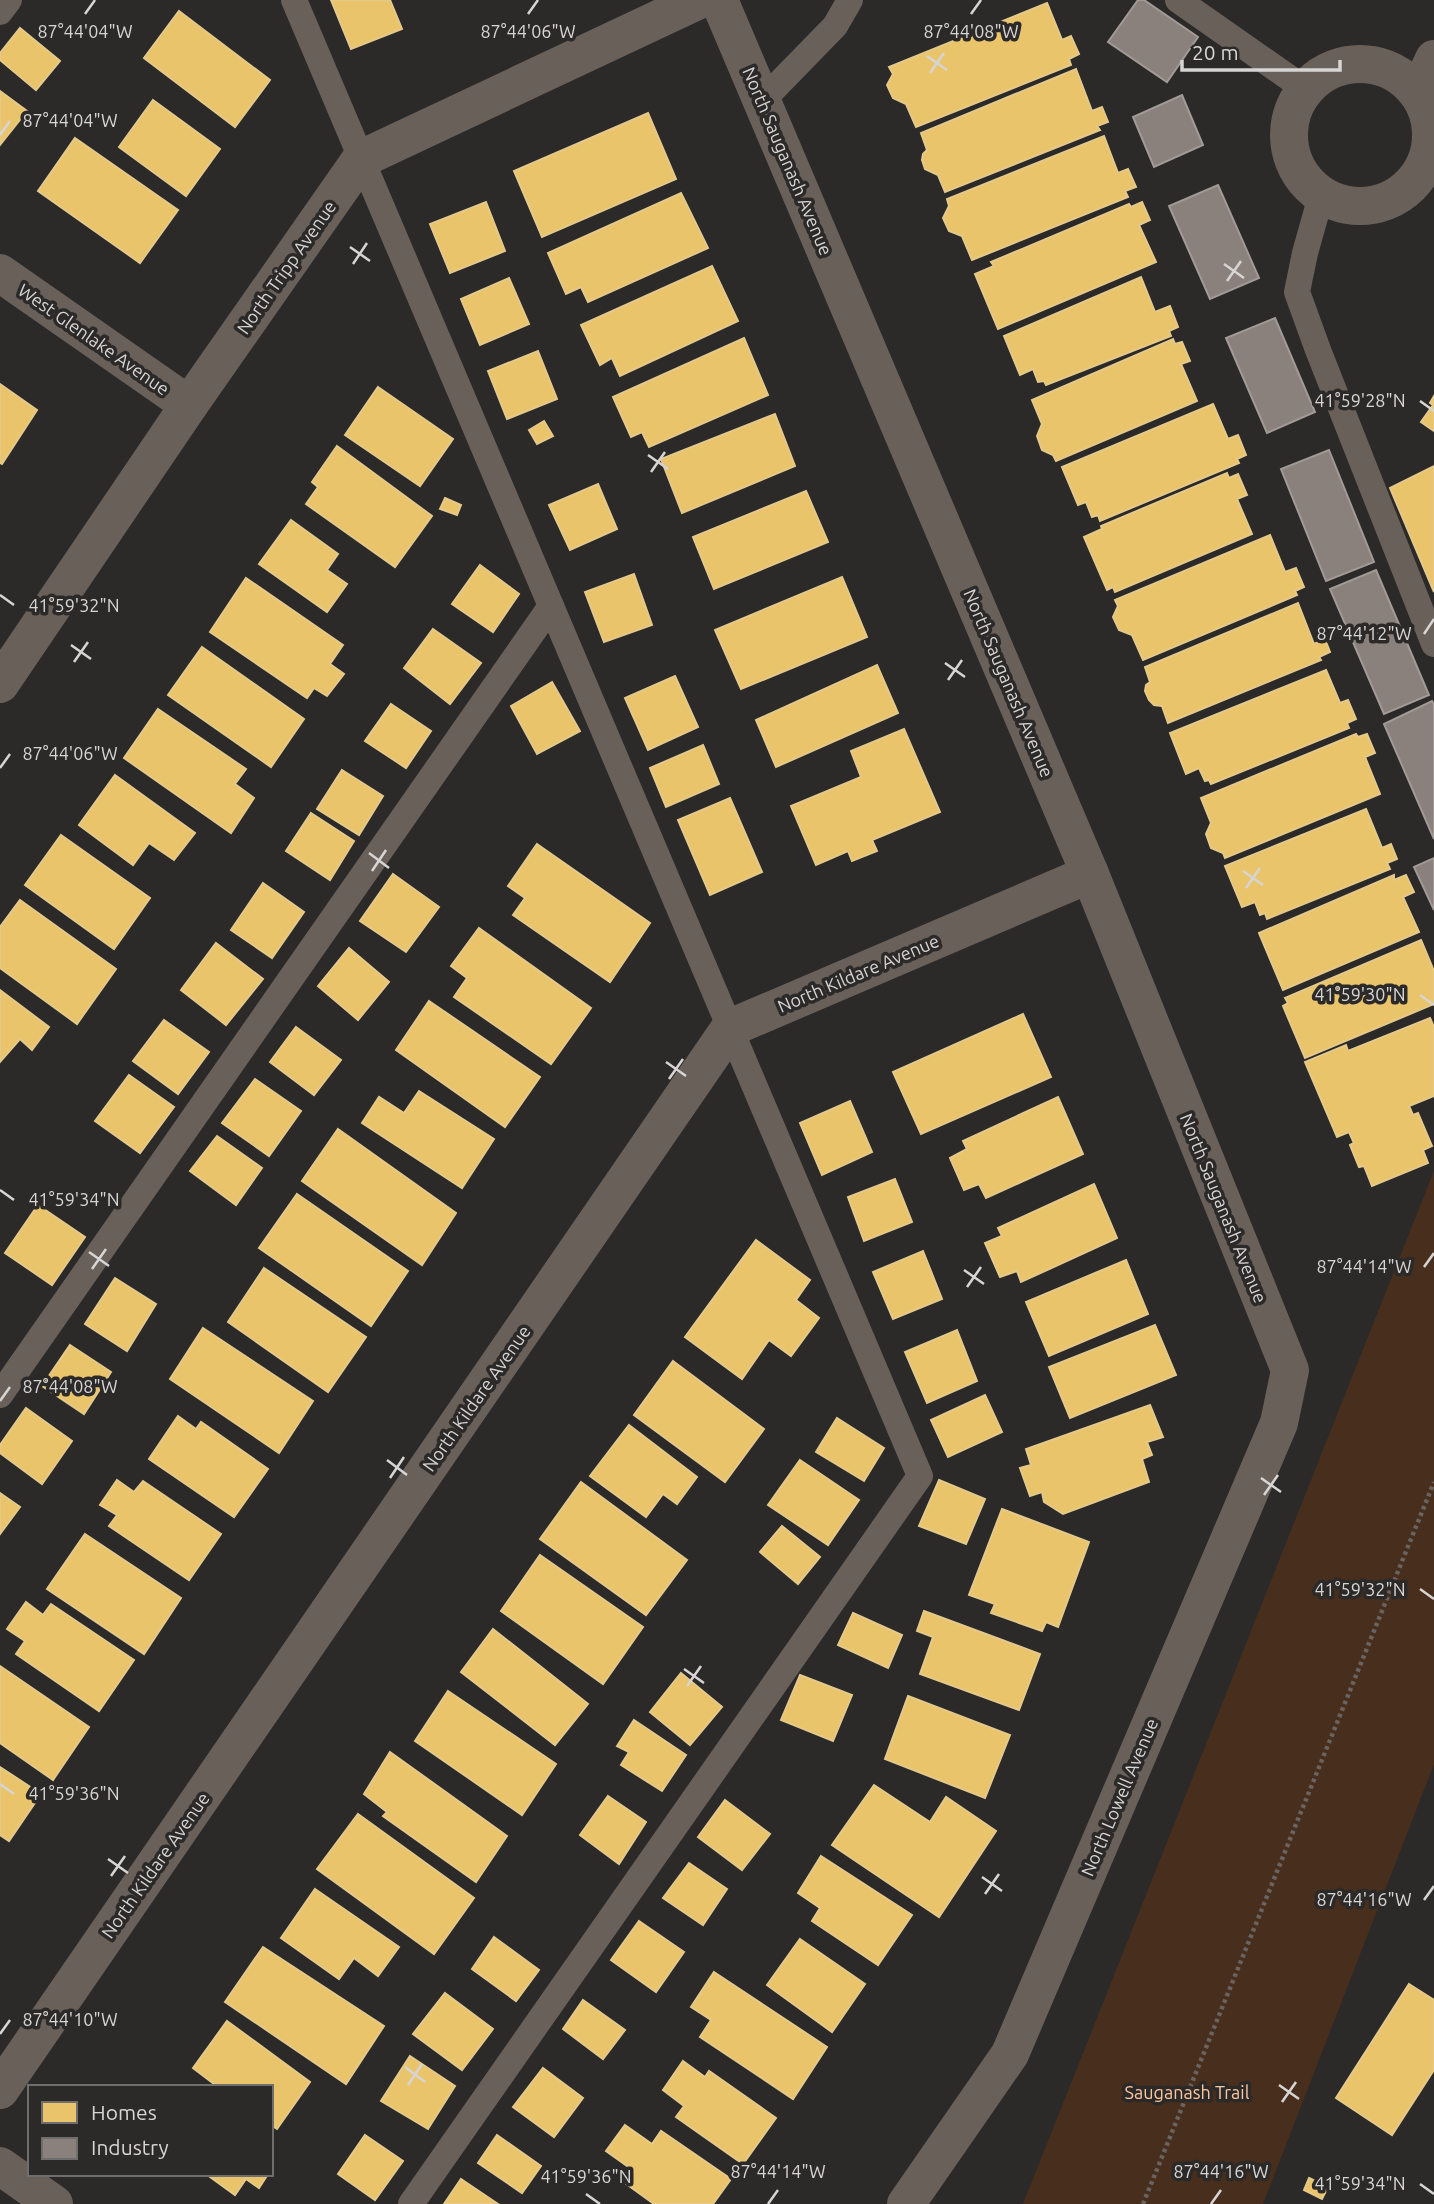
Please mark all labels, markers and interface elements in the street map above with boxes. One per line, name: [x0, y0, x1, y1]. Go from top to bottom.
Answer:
text: 87°44'04"W: [37, 21, 133, 41]
text: 87°44'06"W: [480, 21, 576, 41]
text: 87°44'08"W: [923, 21, 1019, 41]
scale bar: [1182, 28, 1340, 72]
text: 20 m: [1192, 40, 1239, 64]
street label: North Sauganash Avenue: [739, 64, 837, 258]
text: 87°44'04"W: [22, 110, 118, 130]
street label: North Tripp Avenue: [232, 197, 340, 337]
street label: West Glenlake Avenue: [15, 279, 173, 399]
text: 41°59'28"N: [1314, 390, 1406, 410]
street label: North Sauganash Avenue: [960, 586, 1058, 780]
text: 41°59'32"N: [28, 595, 120, 615]
text: 87°44'12"W: [1316, 623, 1412, 643]
text: 87°44'06"W: [22, 743, 118, 763]
street label: North Kildare Avenue: [774, 930, 942, 1016]
text: 41°59'30"N: [1314, 984, 1406, 1004]
street label: North Sauganash Avenue: [1177, 1110, 1271, 1306]
text: 41°59'34"N: [28, 1189, 120, 1209]
text: 87°44'14"W: [1316, 1256, 1412, 1276]
street label: North Kildare Avenue: [418, 1321, 534, 1475]
text: 87°44'08"W: [22, 1376, 118, 1396]
text: 41°59'32"N: [1314, 1579, 1406, 1599]
street label: North Lowell Avenue: [1077, 1715, 1161, 1879]
text: 41°59'36"N: [28, 1783, 120, 1803]
street label: North Kildare Avenue: [97, 1788, 213, 1942]
text: 87°44'16"W: [1316, 1889, 1412, 1909]
text: 87°44'10"W: [22, 2009, 118, 2029]
park label: Sauganash Trail: [1125, 2082, 1250, 2102]
legend: [28, 2085, 273, 2176]
text: Homes: [91, 2100, 157, 2124]
text: Industry: [91, 2135, 169, 2159]
text: 87°44'14"W: [730, 2161, 826, 2181]
text: 87°44'16"W: [1173, 2161, 1269, 2181]
text: 41°59'36"N: [540, 2166, 632, 2186]
text: 41°59'34"N: [1314, 2173, 1406, 2193]

